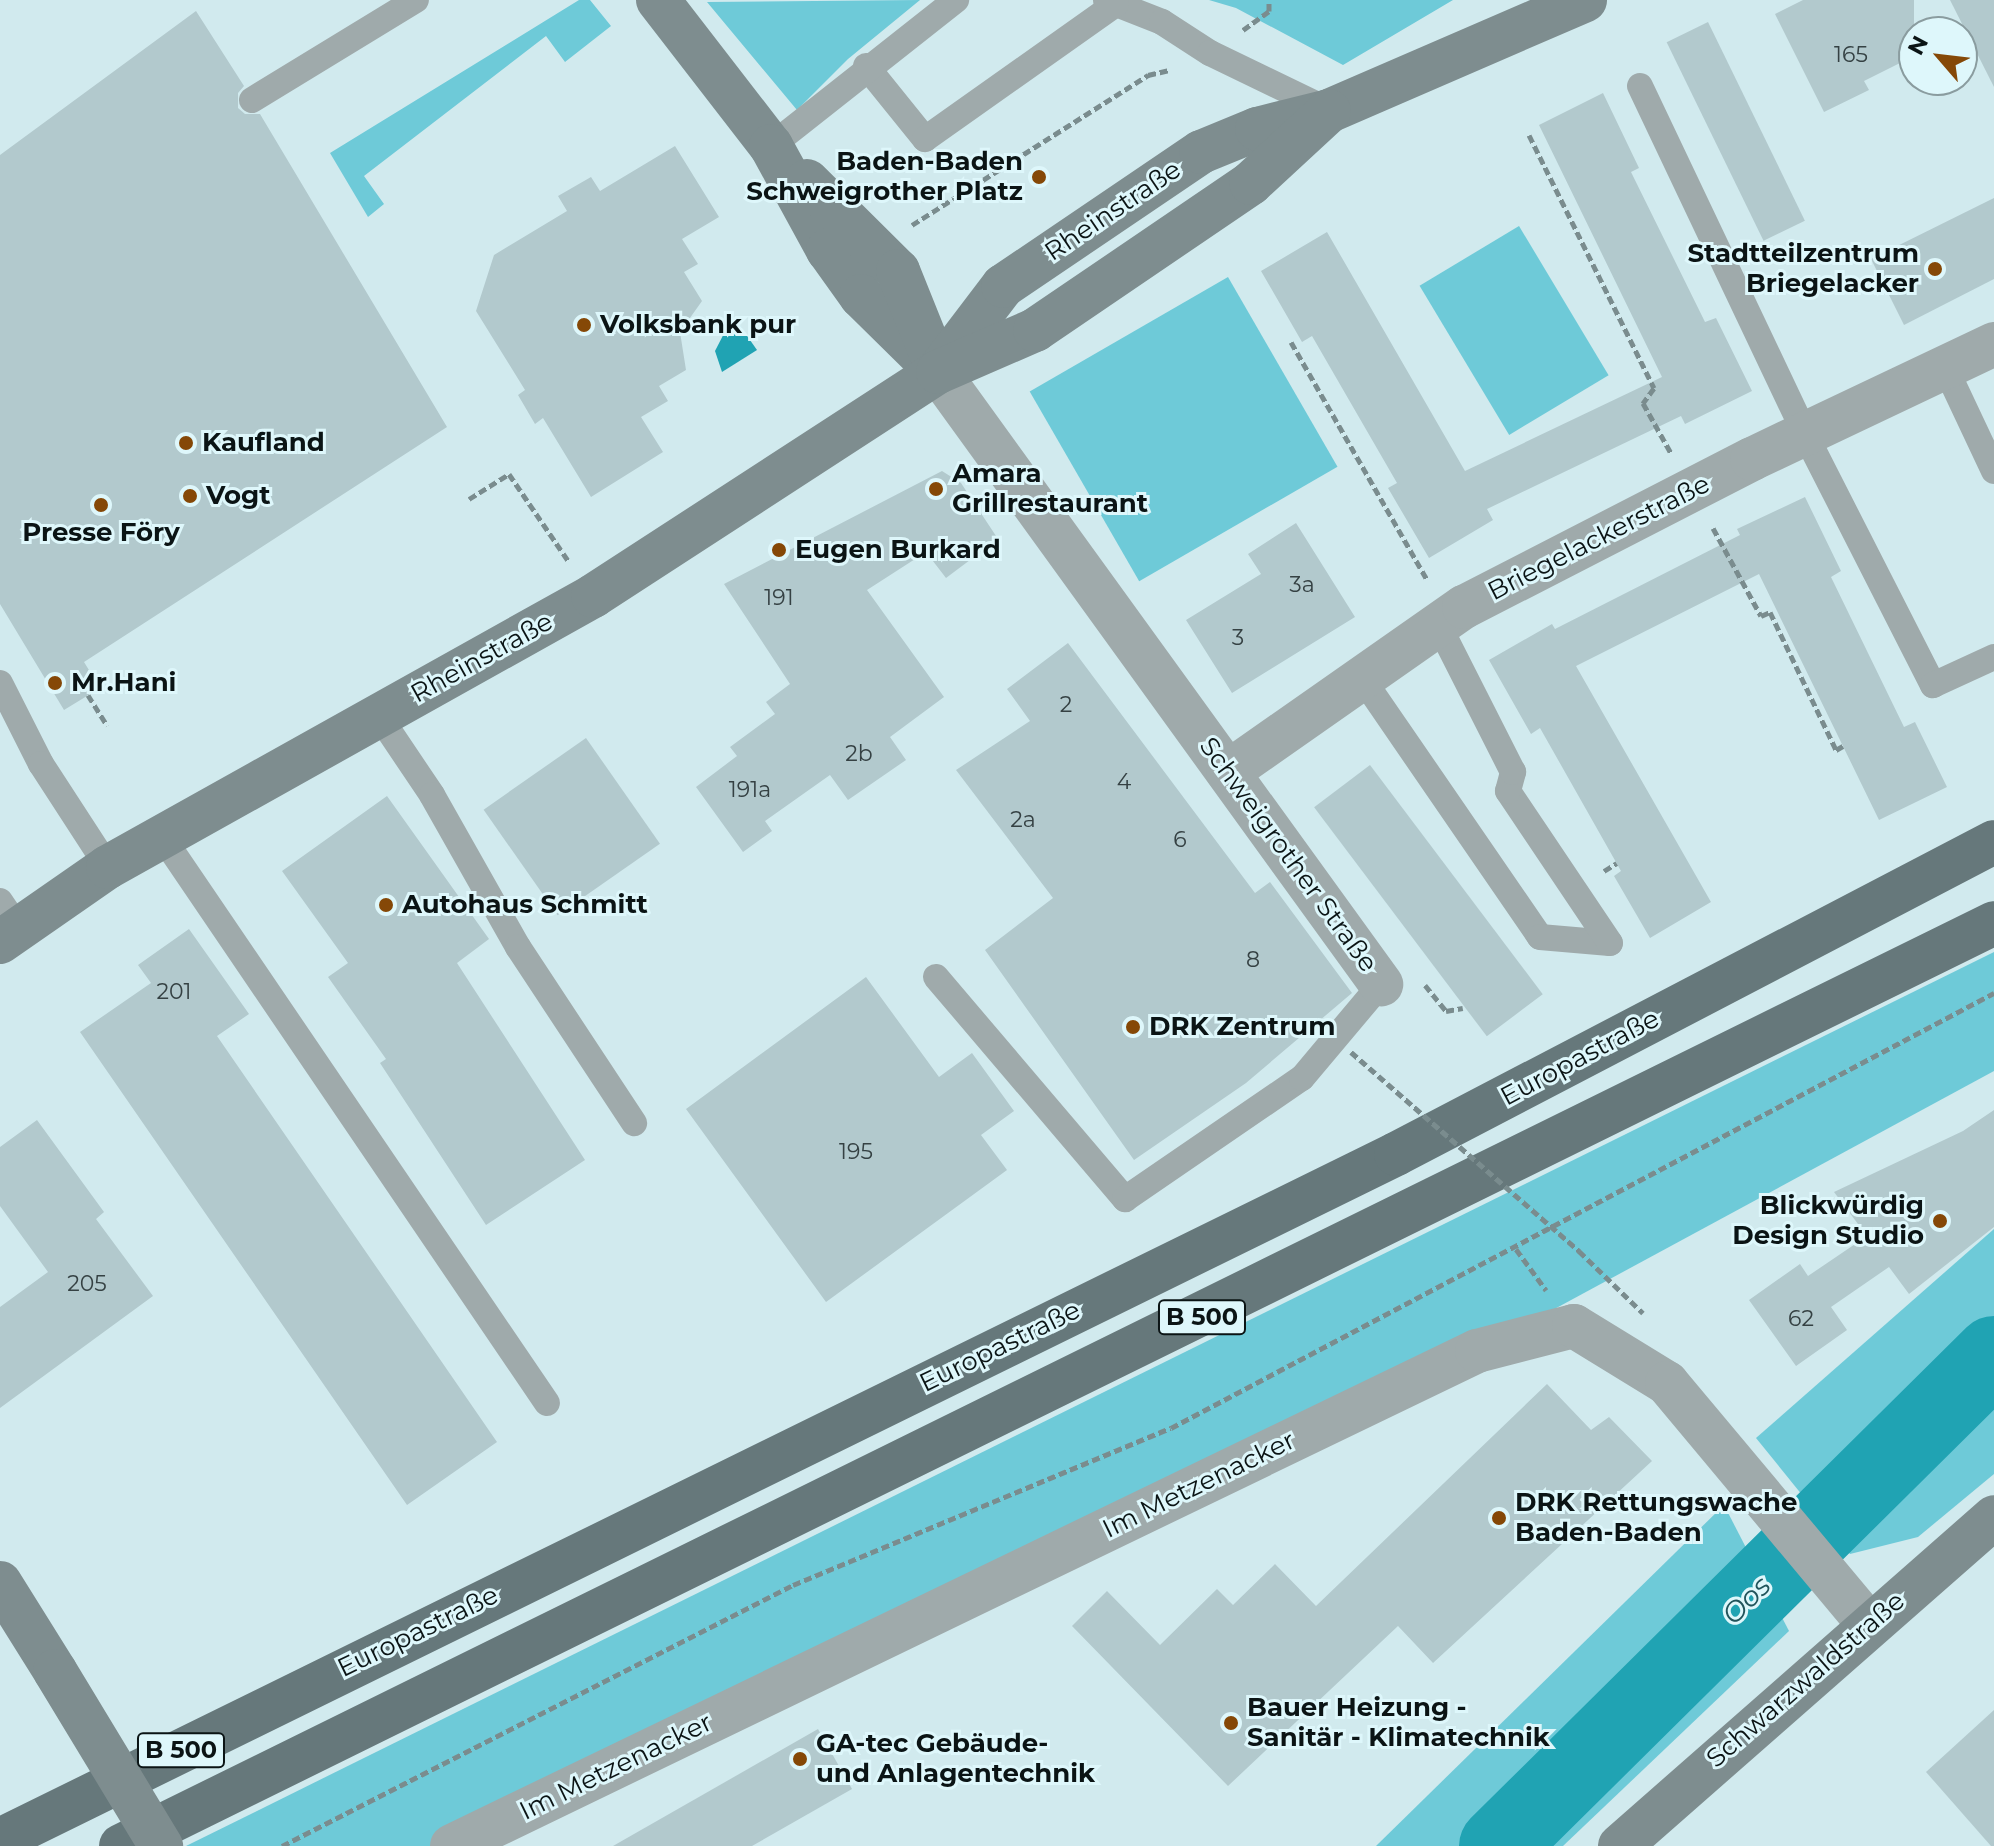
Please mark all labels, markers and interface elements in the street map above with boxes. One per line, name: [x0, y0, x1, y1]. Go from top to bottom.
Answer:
north arrow: [1898, 16, 1978, 96]
text: N: [1902, 31, 1934, 60]
house number: 165: [1834, 42, 1868, 68]
place label: Baden-Baden Schweigrother Platz: [746, 146, 1023, 208]
street label: Rheinstraße: [1039, 154, 1187, 268]
marker: Baden-Baden Schweigrother Platz: [1030, 168, 1048, 186]
place label: Stadtteilzentrum Briegelacker: [1688, 238, 1919, 300]
marker: Stadtteilzentrum Briegelacker: [1926, 260, 1944, 278]
place label: Volksbank pur: [600, 309, 796, 341]
marker: Volksbank pur: [575, 316, 593, 334]
place label: Kaufland: [202, 427, 325, 459]
marker: Kaufland: [177, 434, 195, 452]
place label: Amara Grillrestaurant: [952, 458, 1148, 520]
street label: Briegelackerstraße: [1483, 469, 1715, 607]
place label: Vogt: [206, 480, 271, 512]
marker: Amara Grillrestaurant: [927, 480, 945, 498]
marker: Vogt: [181, 487, 199, 505]
marker: Presse Föry: [92, 496, 110, 514]
place label: Presse Föry: [22, 517, 180, 549]
place label: Eugen Burkard: [795, 534, 1001, 566]
marker: Eugen Burkard: [770, 541, 788, 559]
house number: 3a: [1289, 572, 1315, 598]
house number: 191: [764, 585, 794, 611]
street label: Rheinstraße: [405, 606, 559, 710]
house number: 3: [1232, 625, 1244, 651]
place label: Mr.Hani: [71, 667, 176, 699]
marker: Mr.Hani: [46, 674, 64, 692]
house number: 2: [1060, 692, 1072, 718]
street label: Schweigrother Straße: [1192, 732, 1384, 978]
house number: 2b: [845, 741, 873, 767]
house number: 4: [1117, 769, 1131, 795]
house number: 191a: [729, 777, 771, 803]
house number: 2a: [1010, 807, 1036, 833]
house number: 6: [1173, 827, 1187, 853]
place label: Autohaus Schmitt: [402, 889, 648, 921]
marker: Autohaus Schmitt: [377, 896, 395, 914]
house number: 8: [1246, 947, 1260, 973]
house number: 201: [157, 979, 191, 1005]
street label: Europastraße: [1495, 1003, 1665, 1113]
place label: DRK Zentrum: [1149, 1011, 1335, 1043]
marker: DRK Zentrum: [1124, 1018, 1142, 1036]
house number: 195: [839, 1139, 873, 1165]
place label: Blickwürdig Design Studio: [1732, 1190, 1924, 1252]
marker: Blickwürdig Design Studio: [1931, 1212, 1949, 1230]
house number: 205: [67, 1271, 107, 1297]
street label: Europastraße: [915, 1295, 1085, 1399]
road number: B 500: [1156, 1297, 1248, 1337]
house number: 62: [1788, 1306, 1814, 1332]
street label: Im Metzenacker: [1098, 1425, 1300, 1545]
place label: DRK Rettungswache Baden-Baden: [1515, 1487, 1797, 1548]
marker: DRK Rettungswache Baden-Baden: [1490, 1509, 1508, 1527]
water label: Oos: [1715, 1569, 1777, 1631]
street label: Europastraße: [333, 1580, 503, 1684]
street label: Schwarzwaldstraße: [1701, 1585, 1911, 1775]
place label: Bauer Heizung - Sanitär - Klimatechnik: [1247, 1692, 1550, 1754]
street label: Im Metzenacker: [515, 1707, 717, 1827]
marker: Bauer Heizung - Sanitär - Klimatechnik: [1222, 1714, 1240, 1732]
place label: GA-tec Gebäude- und Anlagentechnik: [816, 1728, 1095, 1790]
road number: B 500: [135, 1730, 227, 1770]
marker: GA-tec Gebäude- und Anlagentechnik: [791, 1750, 809, 1768]

